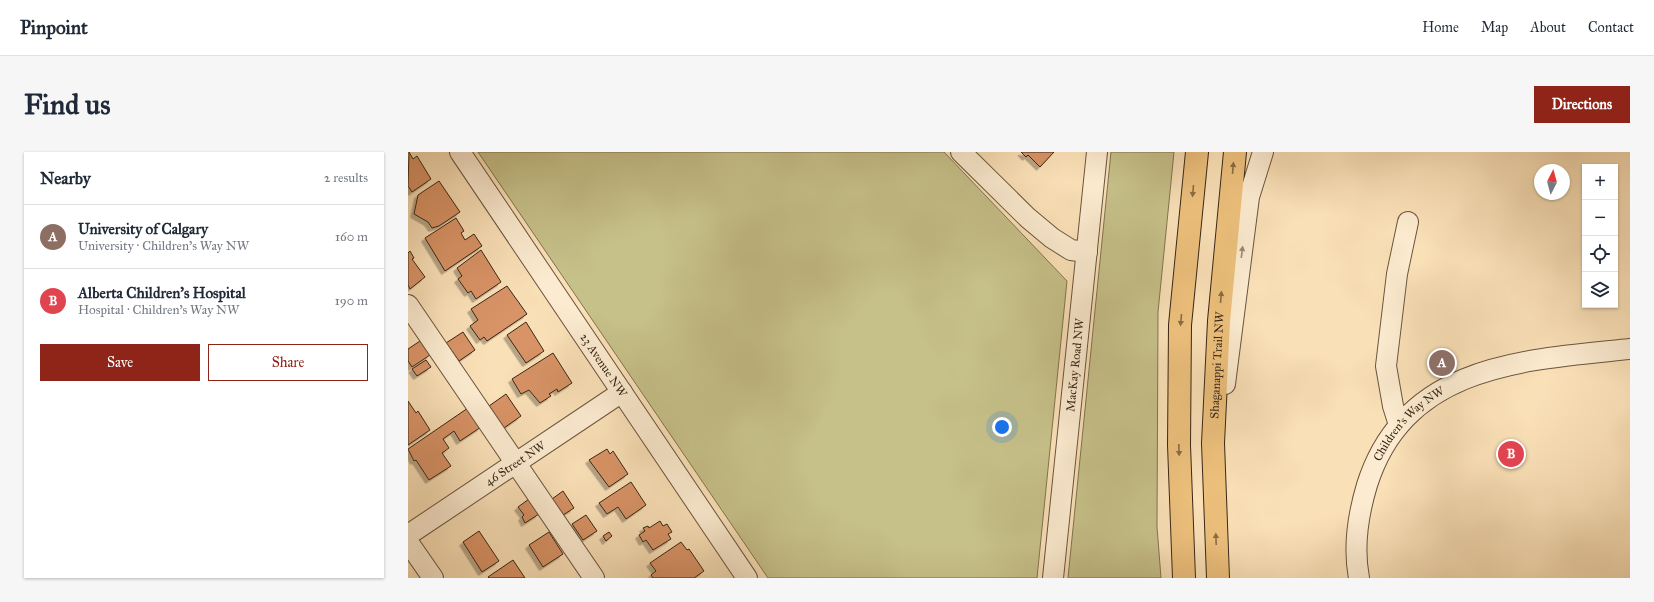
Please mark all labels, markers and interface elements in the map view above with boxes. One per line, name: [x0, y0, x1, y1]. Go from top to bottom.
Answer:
text: Pinpoint: [20, 16, 88, 39]
text: Home: [1422, 19, 1459, 36]
text: Map: [1481, 19, 1508, 36]
text: About: [1530, 19, 1566, 36]
text: Contact: [1588, 19, 1634, 36]
button: Directions: [1534, 86, 1630, 123]
text: Find us: [24, 87, 110, 122]
one-way arrow: [1230, 162, 1237, 174]
north arrow: [1534, 164, 1570, 200]
map controls: [1582, 164, 1618, 308]
button: +: [1582, 164, 1618, 200]
text: Nearby: [40, 168, 91, 189]
text: 2 results: [324, 170, 368, 186]
one-way arrow: [1190, 185, 1197, 197]
button: −: [1582, 200, 1618, 236]
text: University of Calgary: [78, 220, 208, 238]
text: A: [49, 229, 57, 245]
text: 160 m: [335, 229, 368, 245]
button: locate: [1582, 236, 1618, 272]
text: University · Children's Way NW: [78, 238, 249, 254]
one-way arrow: [1239, 246, 1245, 258]
button: layers: [1582, 272, 1618, 308]
text: Alberta Children's Hospital: [78, 284, 246, 302]
one-way arrow: [1218, 291, 1224, 303]
text: B: [49, 293, 57, 309]
text: 190 m: [335, 293, 368, 309]
text: Hospital · Children's Way NW: [78, 302, 239, 318]
street label: Shaganappi Trail NW: [1207, 310, 1227, 419]
one-way arrow: [1177, 314, 1184, 326]
street label: MacKay Road NW: [1063, 317, 1087, 413]
street label: 23 Avenue NW: [577, 331, 630, 400]
button: Save: [40, 344, 200, 381]
button: Share: [208, 344, 368, 381]
pin: A: [1429, 348, 1455, 378]
street label: Children's Way NW: [1370, 383, 1447, 463]
your location: [992, 417, 1012, 437]
street label: 46 Street NW: [482, 438, 549, 488]
pin: B: [1498, 439, 1524, 469]
one-way arrow: [1176, 444, 1182, 457]
one-way arrow: [1213, 532, 1219, 545]

